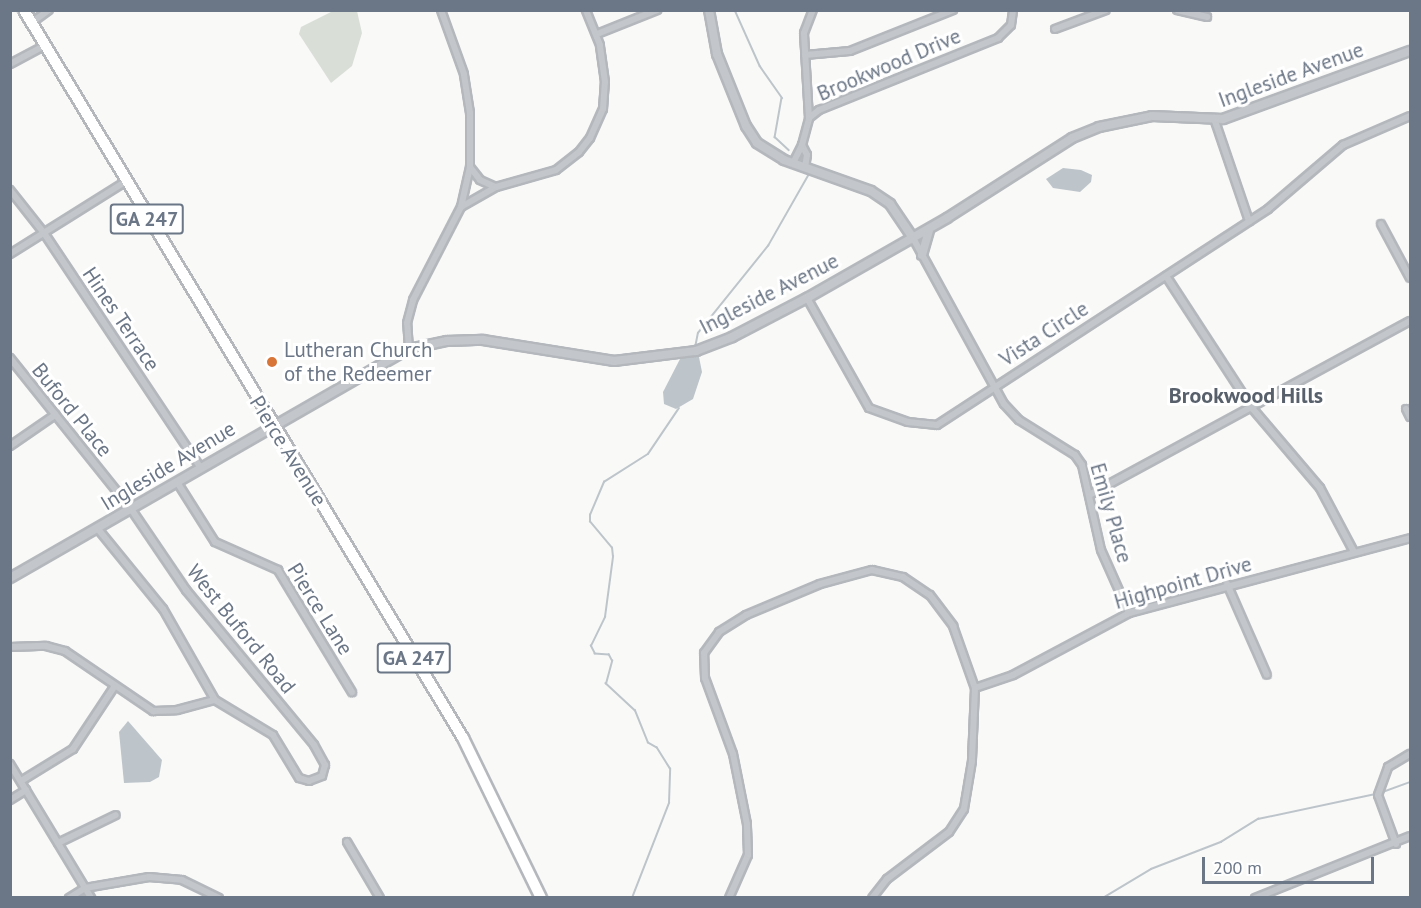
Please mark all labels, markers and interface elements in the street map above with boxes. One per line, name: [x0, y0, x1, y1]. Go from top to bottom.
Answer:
street label: Brookwood Drive: [813, 23, 965, 107]
street label: Ingleside Avenue: [1215, 37, 1367, 113]
road number: GA 247: [108, 202, 186, 236]
street label: Ingleside Avenue: [695, 248, 843, 340]
street label: Hines Terrace: [77, 262, 165, 376]
street label: Vista Circle: [995, 296, 1093, 372]
place label: Lutheran Church of the Redeemer: [284, 337, 433, 387]
marker: Lutheran Church of the Redeemer: [265, 355, 279, 369]
street label: Buford Place: [27, 358, 117, 462]
district label: Brookwood Hills: [1169, 383, 1323, 409]
street label: Pierce Avenue: [244, 391, 332, 511]
street label: Ingleside Avenue: [96, 416, 240, 516]
street label: Emily Place: [1085, 460, 1137, 566]
street label: Highpoint Drive: [1111, 551, 1255, 615]
street label: Pierce Lane: [282, 558, 358, 660]
street label: West Buford Road: [181, 559, 301, 699]
road number: GA 247: [375, 641, 453, 675]
scale bar: [1205, 845, 1378, 883]
text: 200 m: [1213, 856, 1262, 879]

